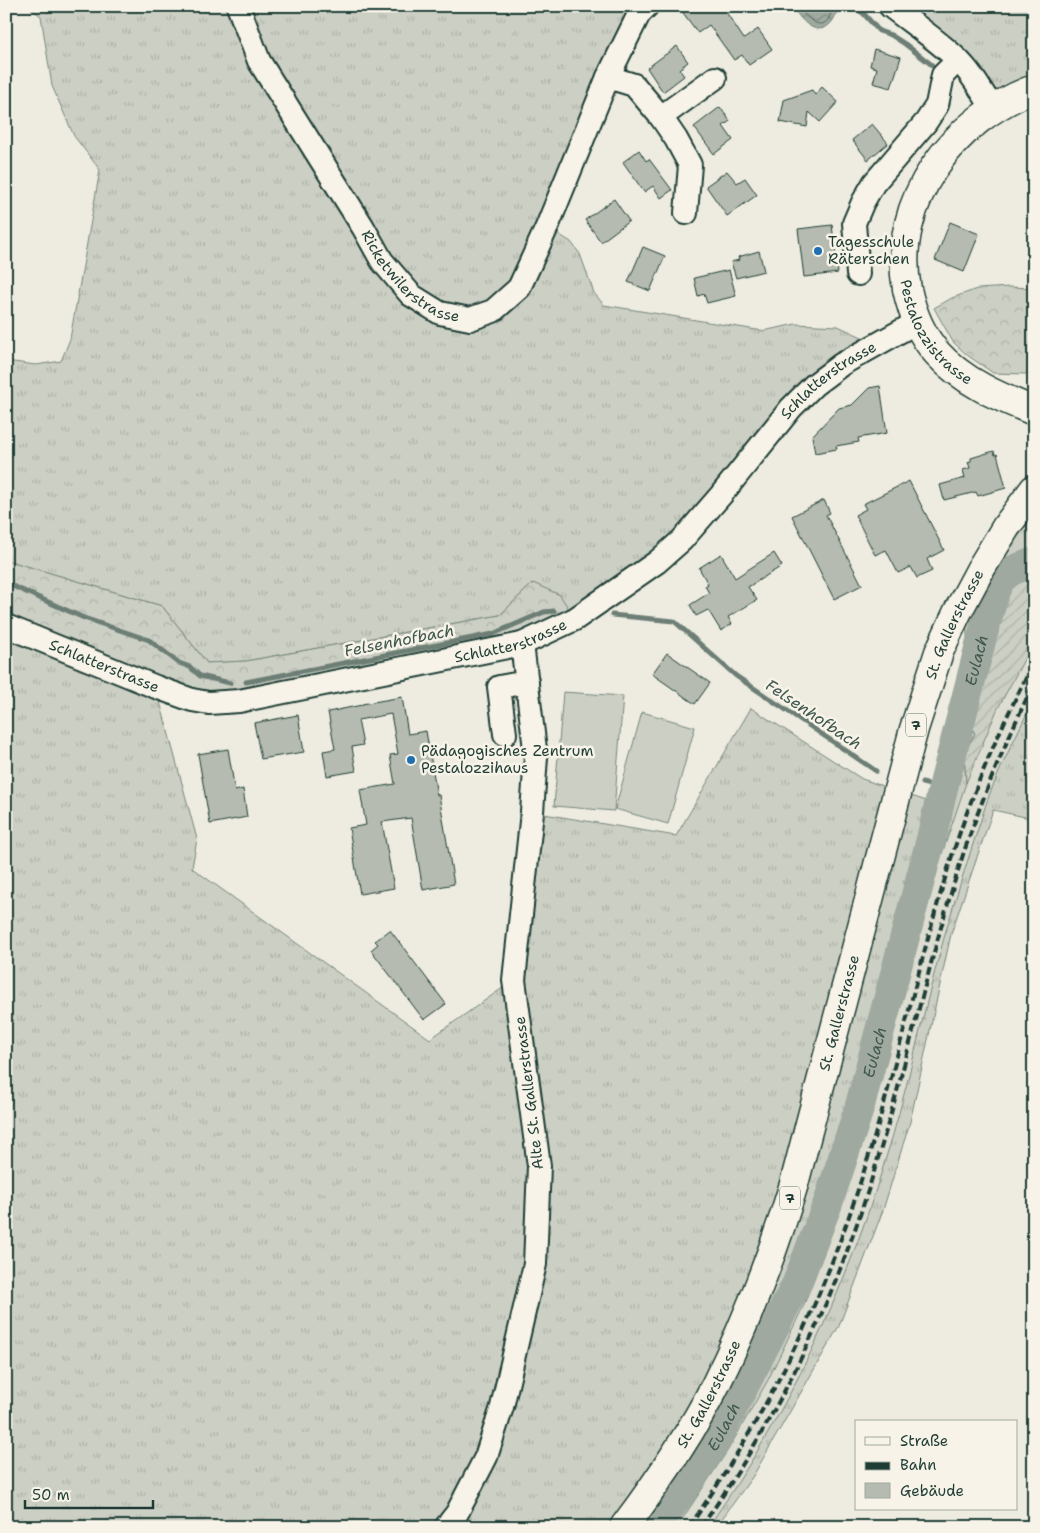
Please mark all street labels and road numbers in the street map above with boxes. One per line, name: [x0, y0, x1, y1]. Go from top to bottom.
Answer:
street label: Ricketwilerstrasse: [357, 226, 461, 327]
street label: Pestalozzistrasse: [896, 278, 976, 389]
street label: Schlatterstrasse: [776, 337, 880, 423]
street label: St. Gallerstrasse: [921, 566, 988, 682]
street label: Schlatterstrasse: [453, 614, 570, 667]
street label: Schlatterstrasse: [46, 635, 162, 697]
road number: 7: [906, 714, 926, 736]
street label: St. Gallerstrasse: [814, 953, 864, 1073]
street label: Alte St. Gallerstrasse: [510, 1015, 548, 1171]
road number: 7: [780, 1186, 800, 1210]
street label: St. Gallerstrasse: [672, 1337, 745, 1452]

